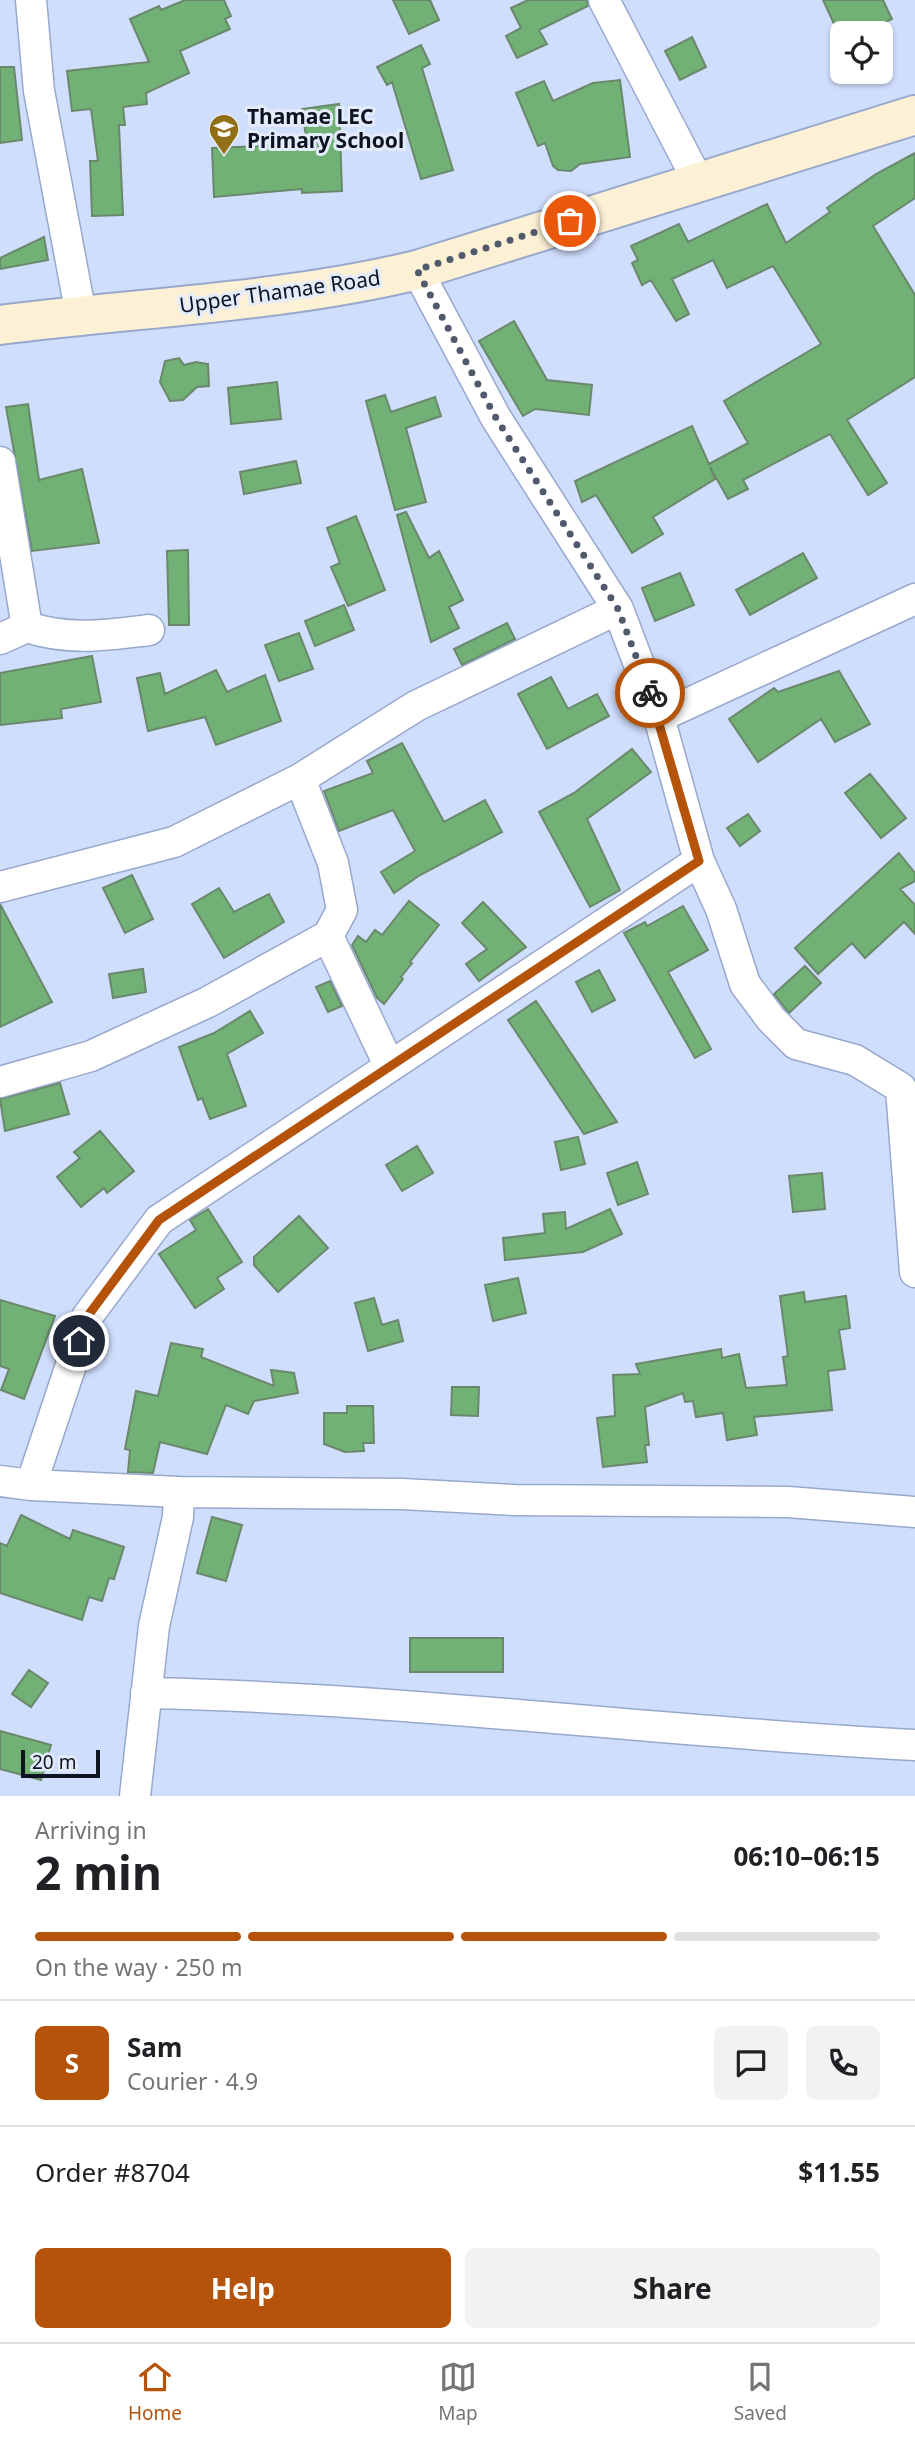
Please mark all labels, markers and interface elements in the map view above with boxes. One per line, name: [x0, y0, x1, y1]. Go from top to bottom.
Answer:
map controls: [830, 21, 893, 84]
button: locate: [830, 21, 893, 84]
place label: Thamae LEC Primary School: [247, 102, 404, 154]
school or university icon: Thamae LEC Primary School: [207, 112, 241, 156]
pin: [540, 191, 600, 251]
icon: bag: [551, 202, 589, 240]
street label: Upper Thamae Road: [178, 263, 382, 319]
courier: [615, 658, 685, 728]
icon: bike: [631, 674, 669, 712]
pin: [49, 1311, 109, 1371]
icon: home: [60, 1322, 98, 1360]
scale bar: [21, 1747, 100, 1779]
text: 20 m: [32, 1749, 76, 1775]
text: Arriving in: [35, 1814, 147, 1846]
text: 06:10–06:15: [733, 1838, 880, 1874]
text: 2 min: [35, 1841, 162, 1903]
text: On the way · 250 m: [35, 1951, 242, 1983]
button: chat: [714, 2026, 788, 2100]
button: phone: [806, 2026, 880, 2100]
text: Sam: [127, 2029, 182, 2065]
text: S: [65, 2045, 79, 2081]
text: Courier · 4.9: [127, 2065, 258, 2097]
text: Order #8704: [35, 2154, 190, 2190]
text: $11.55: [798, 2154, 880, 2190]
button: Help: [35, 2248, 451, 2328]
button: Share: [465, 2248, 880, 2328]
tab: Home: [128, 2358, 182, 2426]
tab: Map: [438, 2358, 478, 2426]
tab: Saved: [734, 2358, 787, 2426]

